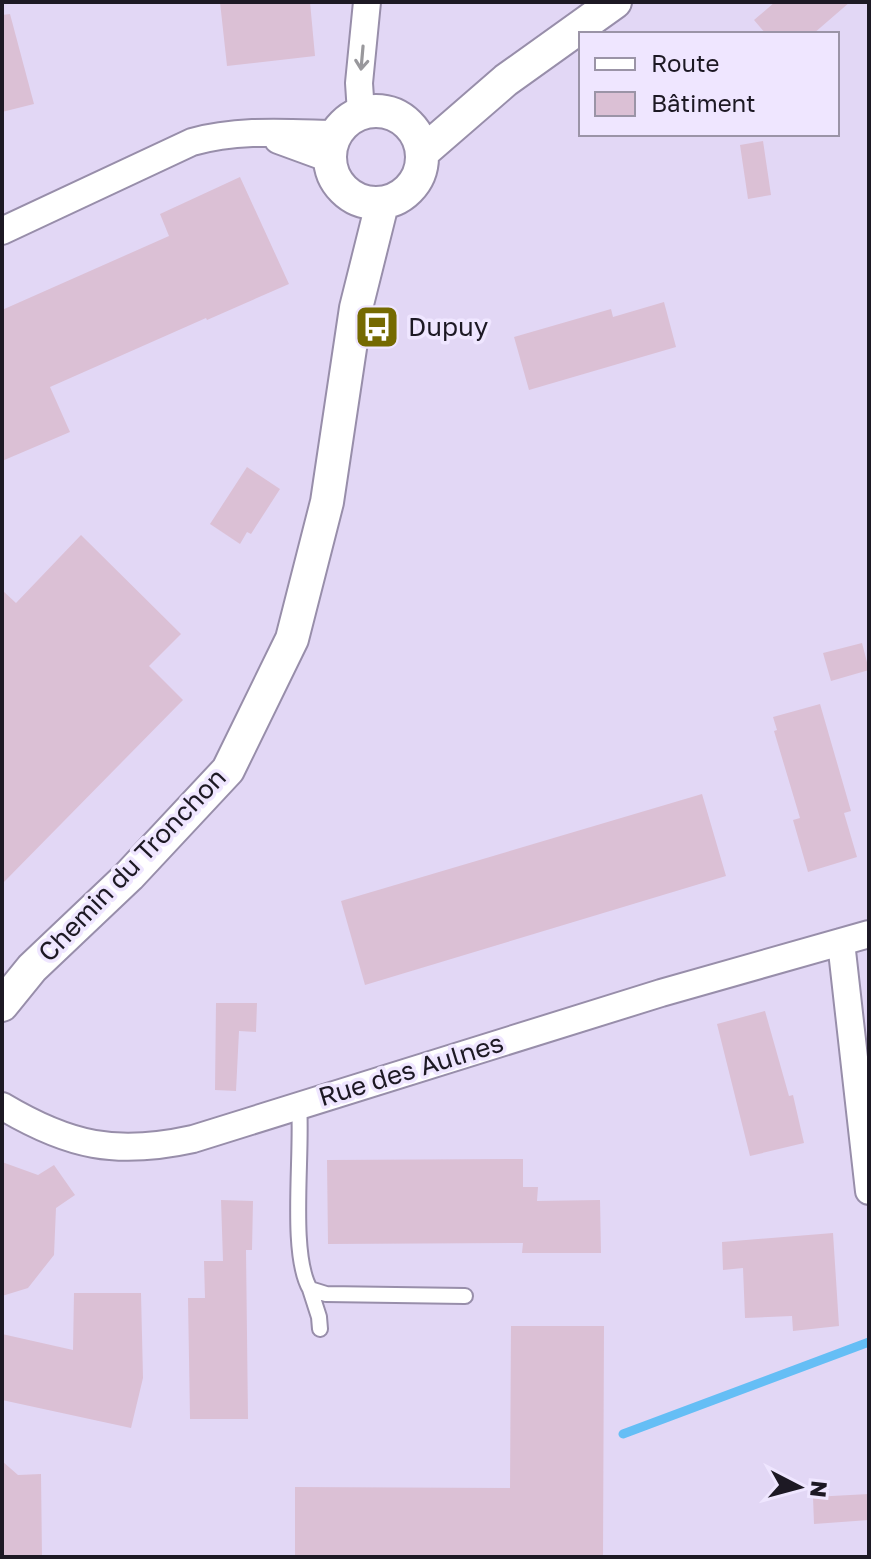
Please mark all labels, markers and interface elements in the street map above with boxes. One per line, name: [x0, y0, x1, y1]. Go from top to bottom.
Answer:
legend: [579, 32, 839, 136]
one-way arrow: [355, 44, 370, 71]
text: Route: [651, 48, 720, 77]
text: Bâtiment: [651, 88, 756, 117]
bus stop icon: Dupuy: [353, 303, 401, 351]
place label: Dupuy: [408, 311, 489, 342]
street label: Chemin du Tronchon: [31, 762, 232, 968]
street label: Rue des Aulnes: [315, 1027, 507, 1112]
north arrow: [759, 1447, 839, 1527]
text: N: [805, 1479, 834, 1499]

